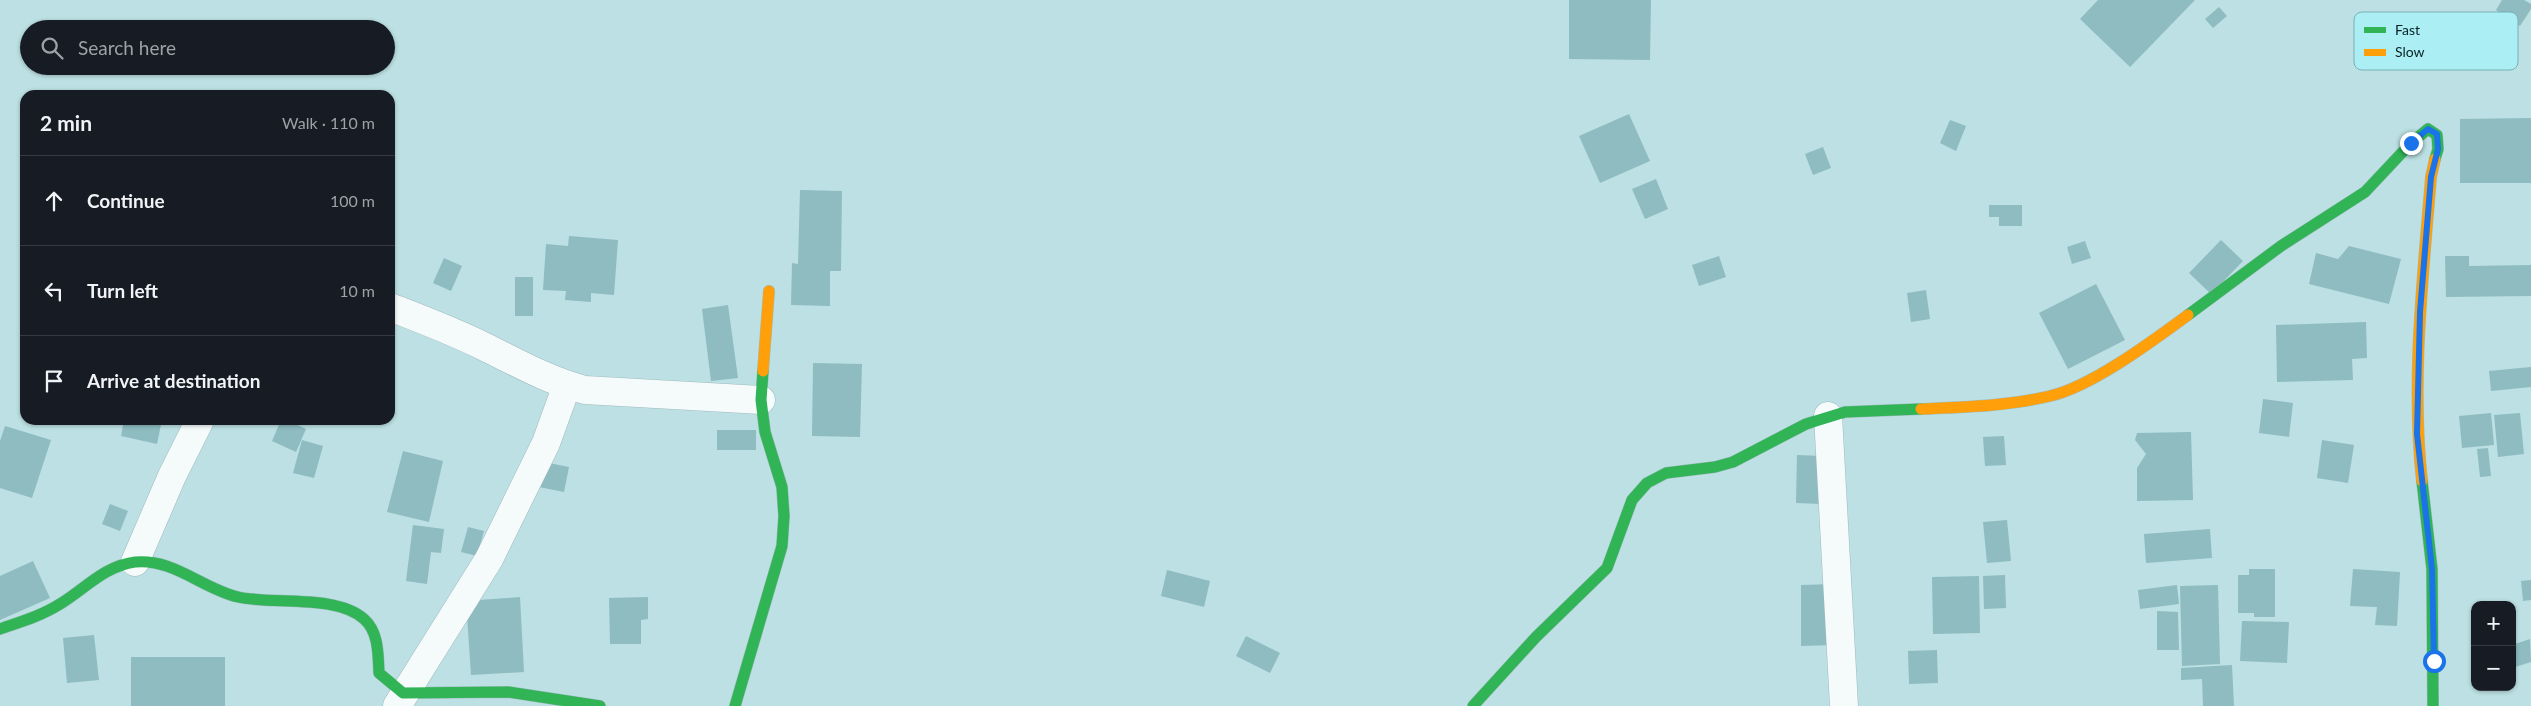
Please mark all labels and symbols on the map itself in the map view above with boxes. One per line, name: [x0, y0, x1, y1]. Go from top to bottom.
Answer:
legend: [2354, 12, 2518, 70]
text: Fast: [2395, 21, 2420, 38]
text: Slow: [2395, 43, 2425, 60]
route end: [2400, 132, 2423, 155]
route start: [2423, 650, 2446, 673]

